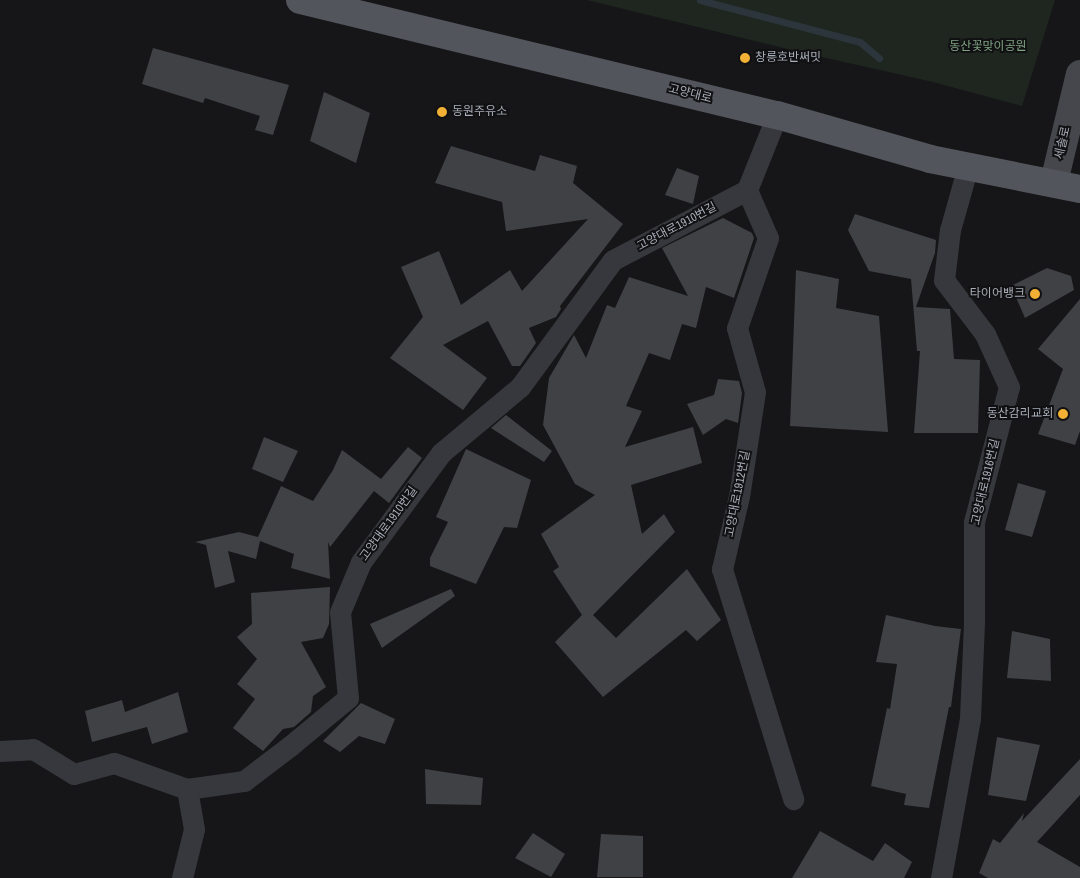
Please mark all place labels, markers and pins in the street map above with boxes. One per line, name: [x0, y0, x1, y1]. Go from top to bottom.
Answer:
place label: 창릉호반써밋: [755, 51, 821, 65]
marker: 창릉호반써밋: [739, 52, 751, 64]
place label: 동원주유소: [452, 105, 507, 119]
marker: 동원주유소: [436, 106, 448, 118]
place label: 타이어뱅크: [970, 287, 1025, 301]
marker: 타이어뱅크: [1029, 288, 1041, 300]
place label: 동산감리교회: [987, 407, 1053, 421]
marker: 동산감리교회: [1057, 408, 1069, 420]

